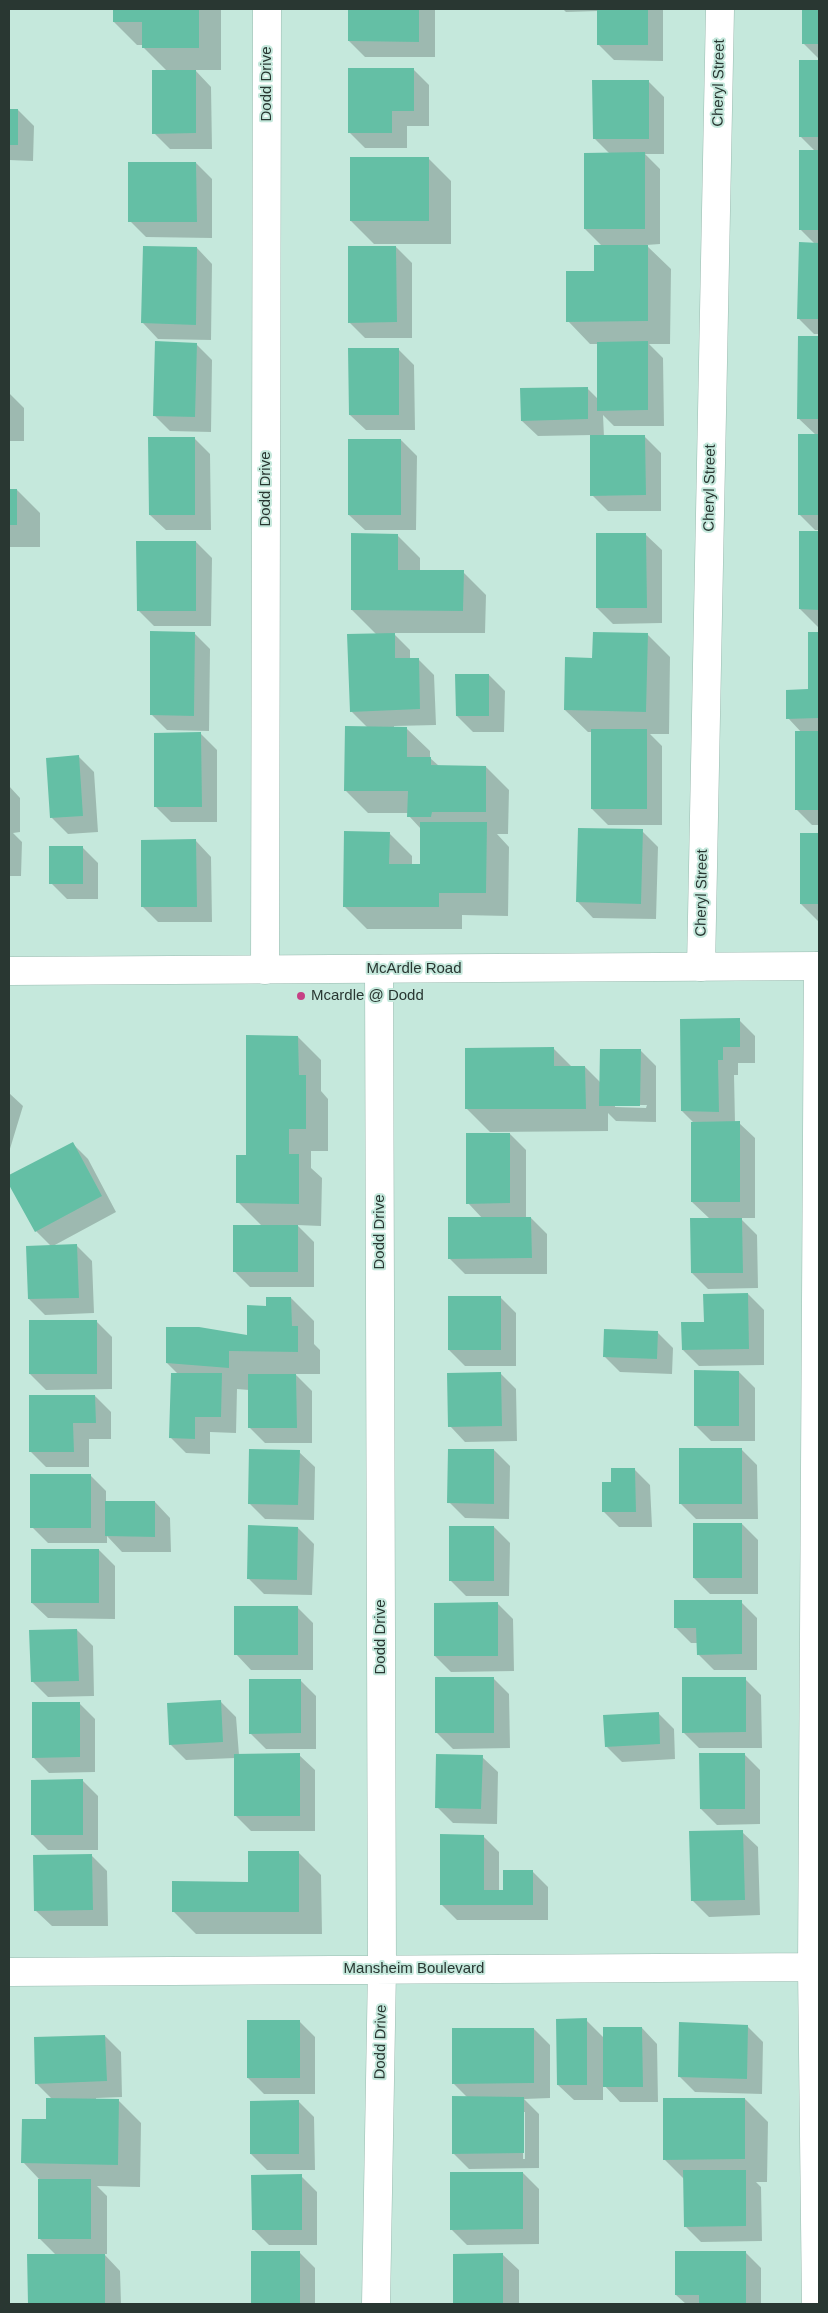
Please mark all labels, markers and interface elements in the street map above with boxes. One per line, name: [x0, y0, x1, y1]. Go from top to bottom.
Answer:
street label: Cheryl Street: [709, 39, 729, 127]
street label: Dodd Drive: [258, 46, 276, 122]
street label: Cheryl Street: [700, 444, 720, 532]
street label: Dodd Drive: [257, 451, 275, 527]
street label: Cheryl Street: [692, 849, 712, 937]
street label: McArdle Road: [366, 960, 462, 978]
place label: Mcardle @ Dodd: [311, 987, 424, 1005]
marker: Mcardle @ Dodd: [295, 990, 307, 1002]
street label: Dodd Drive: [371, 1194, 389, 1270]
street label: Dodd Drive: [372, 1599, 390, 1675]
street label: Mansheim Boulevard: [344, 1960, 484, 1978]
street label: Dodd Drive: [371, 2004, 391, 2080]

